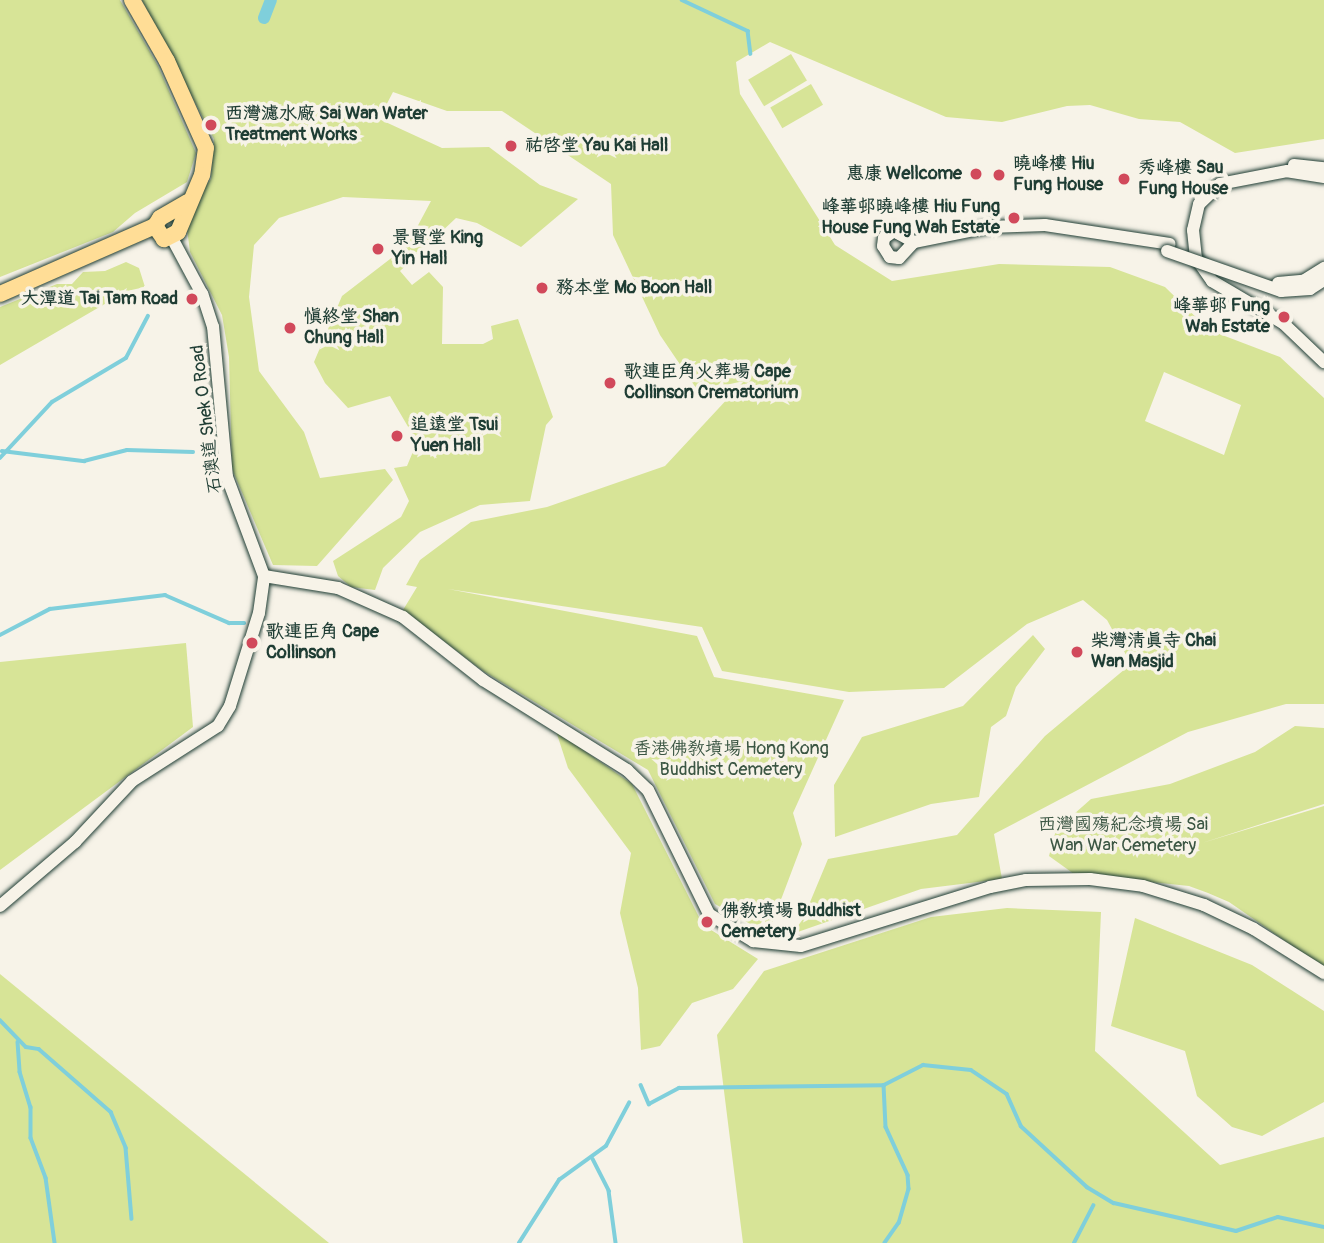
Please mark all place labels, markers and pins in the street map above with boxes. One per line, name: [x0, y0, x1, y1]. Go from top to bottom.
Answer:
place label: 西灣濾水廠 Sai Wan Water Treatment Works: [225, 104, 428, 146]
marker: 西灣濾水廠 Sai Wan Water Treatment Works: [203, 117, 219, 133]
place label: 祐啓堂 Yau Kai Hall: [525, 135, 668, 157]
marker: 祐啓堂 Yau Kai Hall: [503, 138, 519, 154]
place label: 曉峰樓 Hiu Fung House: [1013, 154, 1103, 196]
place label: 秀峰樓 Sau Fung House: [1138, 158, 1228, 200]
place label: 惠康 Wellcome: [846, 163, 962, 185]
marker: 惠康 Wellcome: [968, 166, 984, 182]
marker: 曉峰樓 Hiu Fung House: [991, 167, 1007, 183]
marker: 秀峰樓 Sau Fung House: [1116, 171, 1132, 187]
place label: 峰華邨曉峰樓 Hiu Fung House Fung Wah Estate: [821, 197, 1000, 240]
marker: 峰華邨曉峰樓 Hiu Fung House Fung Wah Estate: [1006, 210, 1022, 226]
place label: 景賢堂 King Yin Hall: [392, 228, 483, 270]
marker: 景賢堂 King Yin Hall: [370, 241, 386, 257]
place label: 務本堂 Mo Boon Hall: [556, 277, 712, 299]
marker: 務本堂 Mo Boon Hall: [534, 280, 550, 296]
place label: 大潭道 Tai Tam Road: [21, 288, 178, 310]
marker: 大潭道 Tai Tam Road: [184, 291, 200, 307]
place label: 峰華邨 Fung Wah Estate: [1173, 296, 1270, 338]
place label: 慎終堂 Shan Chung Hall: [304, 307, 399, 350]
marker: 峰華邨 Fung Wah Estate: [1276, 309, 1292, 325]
marker: 慎終堂 Shan Chung Hall: [282, 320, 298, 336]
place label: 歌連臣角火葬場 Cape Collinson Crematorium: [624, 362, 799, 404]
marker: 歌連臣角火葬場 Cape Collinson Crematorium: [602, 375, 618, 391]
place label: 追遠堂 Tsui Yuen Hall: [411, 415, 498, 458]
marker: 追遠堂 Tsui Yuen Hall: [389, 428, 405, 444]
place label: 歌連臣角 Cape Collinson: [266, 622, 379, 664]
place label: 柴灣清真寺 Chai Wan Masjid: [1091, 631, 1216, 674]
marker: 歌連臣角 Cape Collinson: [244, 635, 260, 651]
marker: 柴灣清真寺 Chai Wan Masjid: [1069, 644, 1085, 660]
place label: 佛教墳場 Buddhist Cemetery: [721, 901, 861, 944]
marker: 佛教墳場 Buddhist Cemetery: [699, 914, 715, 930]

